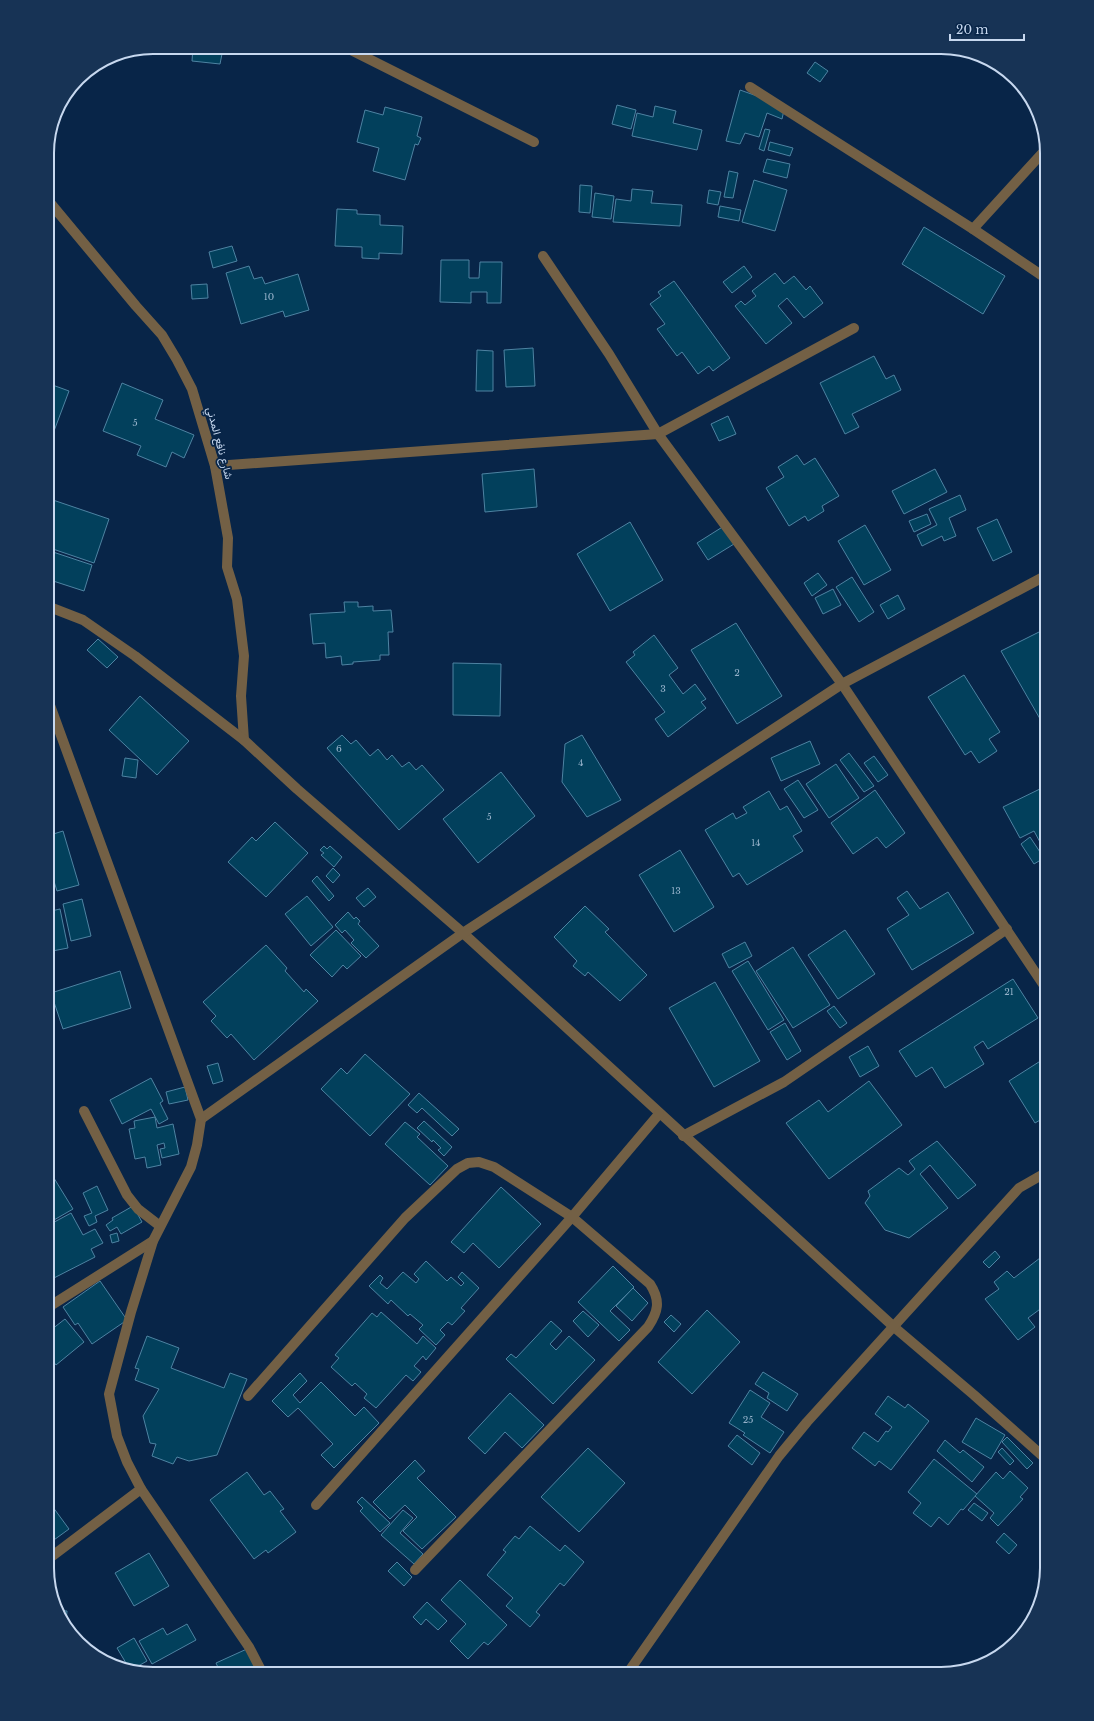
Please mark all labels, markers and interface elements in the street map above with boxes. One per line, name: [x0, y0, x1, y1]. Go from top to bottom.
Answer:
scale bar: [950, 16, 1024, 42]
text: 20 m: [956, 22, 988, 37]
house number: 10: [264, 291, 274, 302]
street label: شارع نافع المدني: [201, 405, 236, 482]
house number: 5: [132, 417, 138, 428]
house number: 2: [734, 667, 740, 678]
house number: 3: [660, 683, 666, 694]
house number: 6: [336, 743, 342, 754]
house number: 4: [578, 757, 584, 768]
house number: 5: [486, 811, 492, 822]
house number: 14: [751, 837, 761, 848]
house number: 13: [671, 885, 681, 896]
house number: 21: [1004, 986, 1014, 997]
house number: 25: [743, 1414, 753, 1425]

